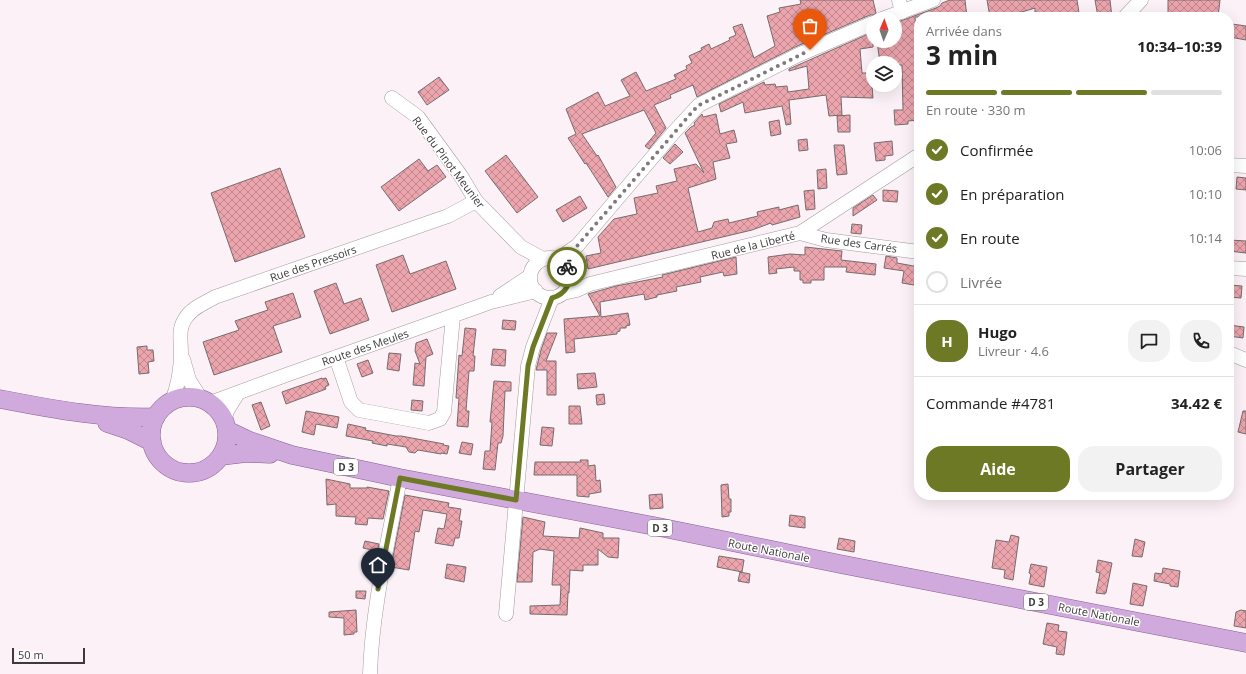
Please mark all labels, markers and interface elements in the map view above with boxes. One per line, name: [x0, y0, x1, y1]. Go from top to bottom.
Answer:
pin: [793, 9, 827, 50]
north arrow: [866, 12, 902, 48]
map controls: [866, 12, 902, 92]
icon: bag: [799, 15, 821, 37]
text: Arrivée dans: [926, 22, 1002, 40]
text: 10:34–10:39: [1137, 36, 1222, 56]
text: 3 min: [926, 37, 998, 73]
button: layers: [866, 56, 902, 92]
text: En route · 330 m: [926, 101, 1026, 119]
street label: Rue du Pinot Meunier: [409, 113, 489, 211]
icon: check: [926, 139, 948, 161]
text: Confirmée: [960, 140, 1033, 160]
text: 10:06: [1189, 141, 1222, 159]
icon: check: [926, 183, 948, 205]
text: En préparation: [960, 184, 1065, 204]
text: 10:10: [1189, 185, 1222, 203]
street label: Rue de la Liberté: [709, 227, 797, 263]
icon: check: [926, 227, 948, 249]
text: En route: [960, 228, 1020, 248]
text: 10:14: [1189, 229, 1222, 247]
street label: Rue des Carrés: [820, 230, 898, 256]
street label: Rue des Pressoirs: [268, 241, 358, 285]
courier: [547, 247, 587, 287]
icon: bike: [556, 256, 578, 278]
text: Livrée: [960, 272, 1002, 292]
button: chat: [1128, 320, 1170, 362]
button: phone: [1180, 320, 1222, 362]
text: Hugo: [978, 322, 1017, 342]
street label: Route des Meules: [319, 325, 411, 369]
text: H: [941, 331, 953, 351]
text: Livreur · 4.6: [978, 342, 1049, 360]
text: Commande #4781: [926, 393, 1055, 413]
text: 34.42 €: [1171, 393, 1222, 413]
button: Aide: [926, 446, 1070, 492]
button: Partager: [1078, 446, 1222, 492]
road number: D 3: [334, 459, 358, 475]
road number: D 3: [648, 520, 672, 536]
street label: Route Nationale: [727, 535, 811, 565]
pin: [361, 548, 395, 589]
icon: home: [367, 554, 389, 576]
road number: D 3: [1024, 594, 1048, 610]
street label: Route Nationale: [1057, 599, 1141, 629]
scale bar: [12, 646, 85, 665]
text: 50 m: [18, 647, 44, 662]

